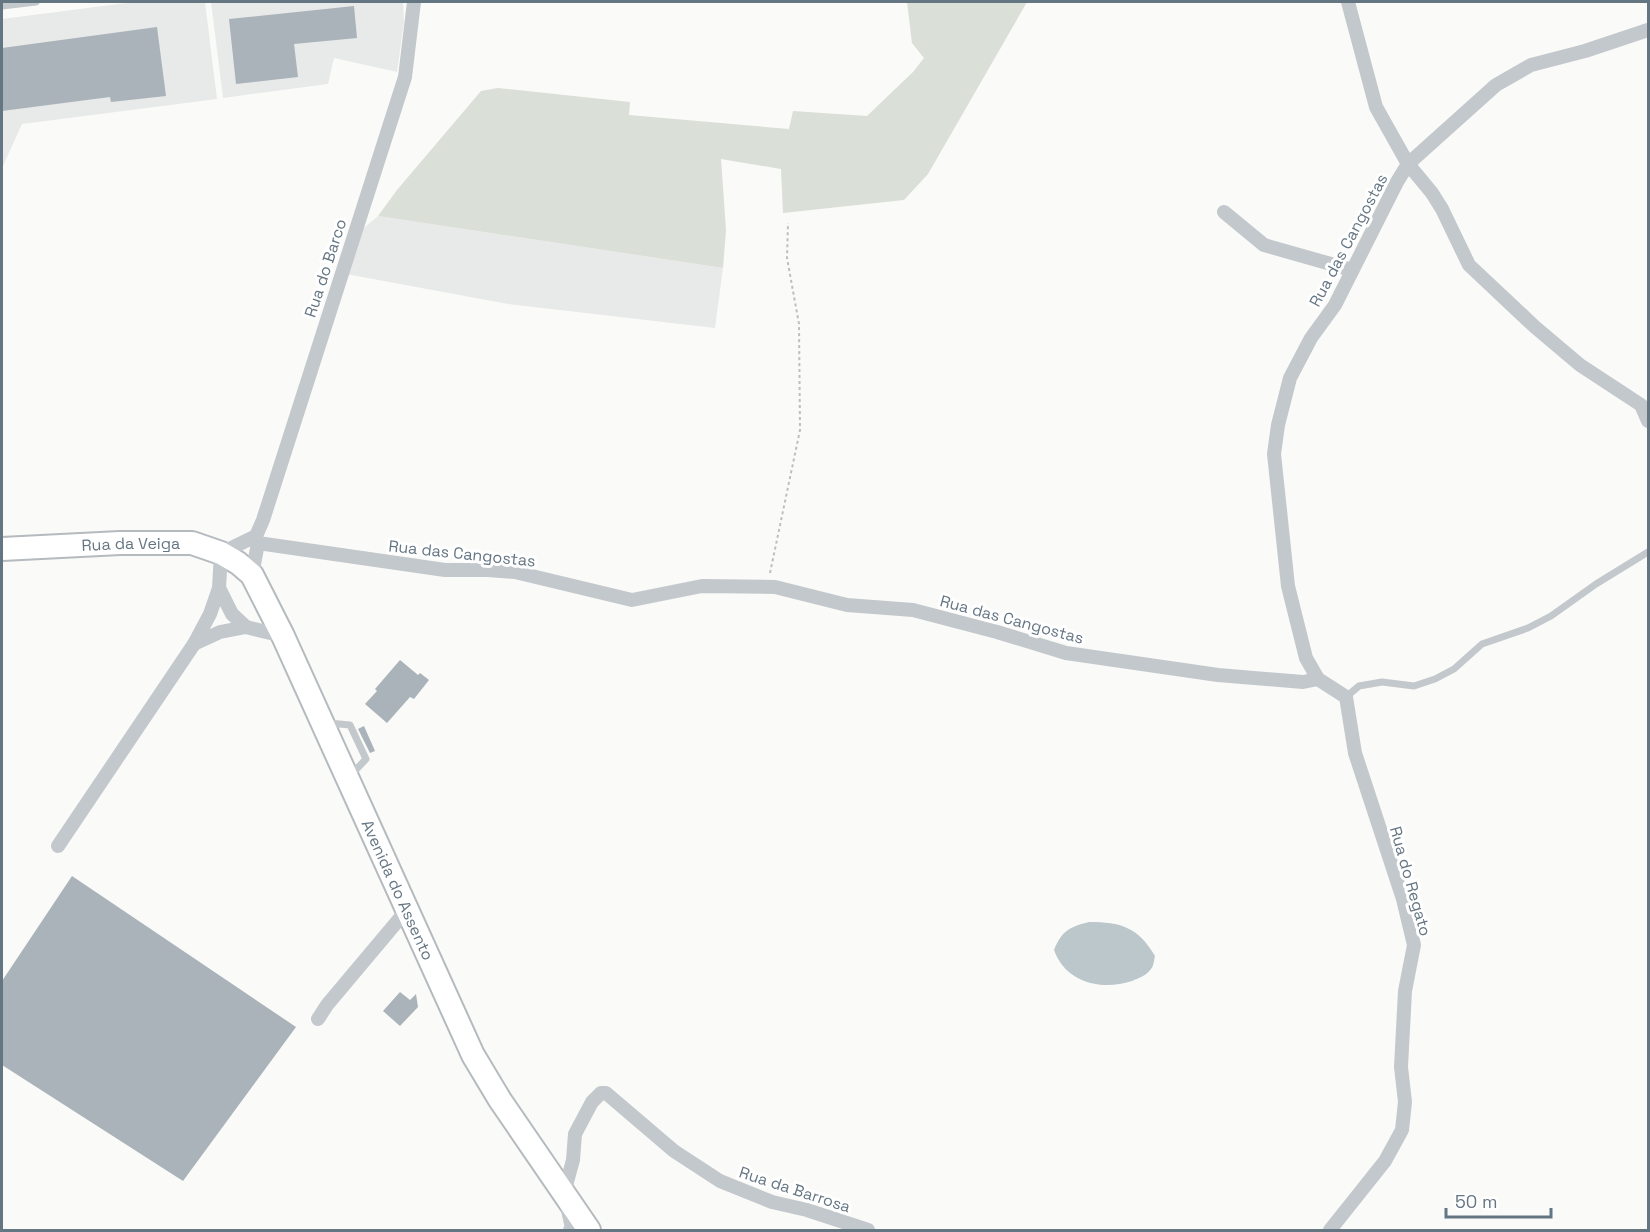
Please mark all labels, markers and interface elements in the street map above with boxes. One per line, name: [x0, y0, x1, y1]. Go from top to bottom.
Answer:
street label: Rua das Cangostas: [1304, 170, 1392, 310]
street label: Rua do Barco: [300, 216, 351, 320]
street label: Rua da Veiga: [81, 533, 180, 556]
street label: Rua das Cangostas: [387, 535, 537, 572]
street label: Rua das Cangostas: [938, 590, 1086, 649]
street label: Avenida do Assento: [357, 816, 439, 964]
street label: Rua do Regato: [1385, 824, 1436, 938]
street label: Rua da Barrosa: [737, 1162, 853, 1217]
scale bar: [1446, 1181, 1551, 1219]
text: 50 m: [1455, 1190, 1497, 1213]

